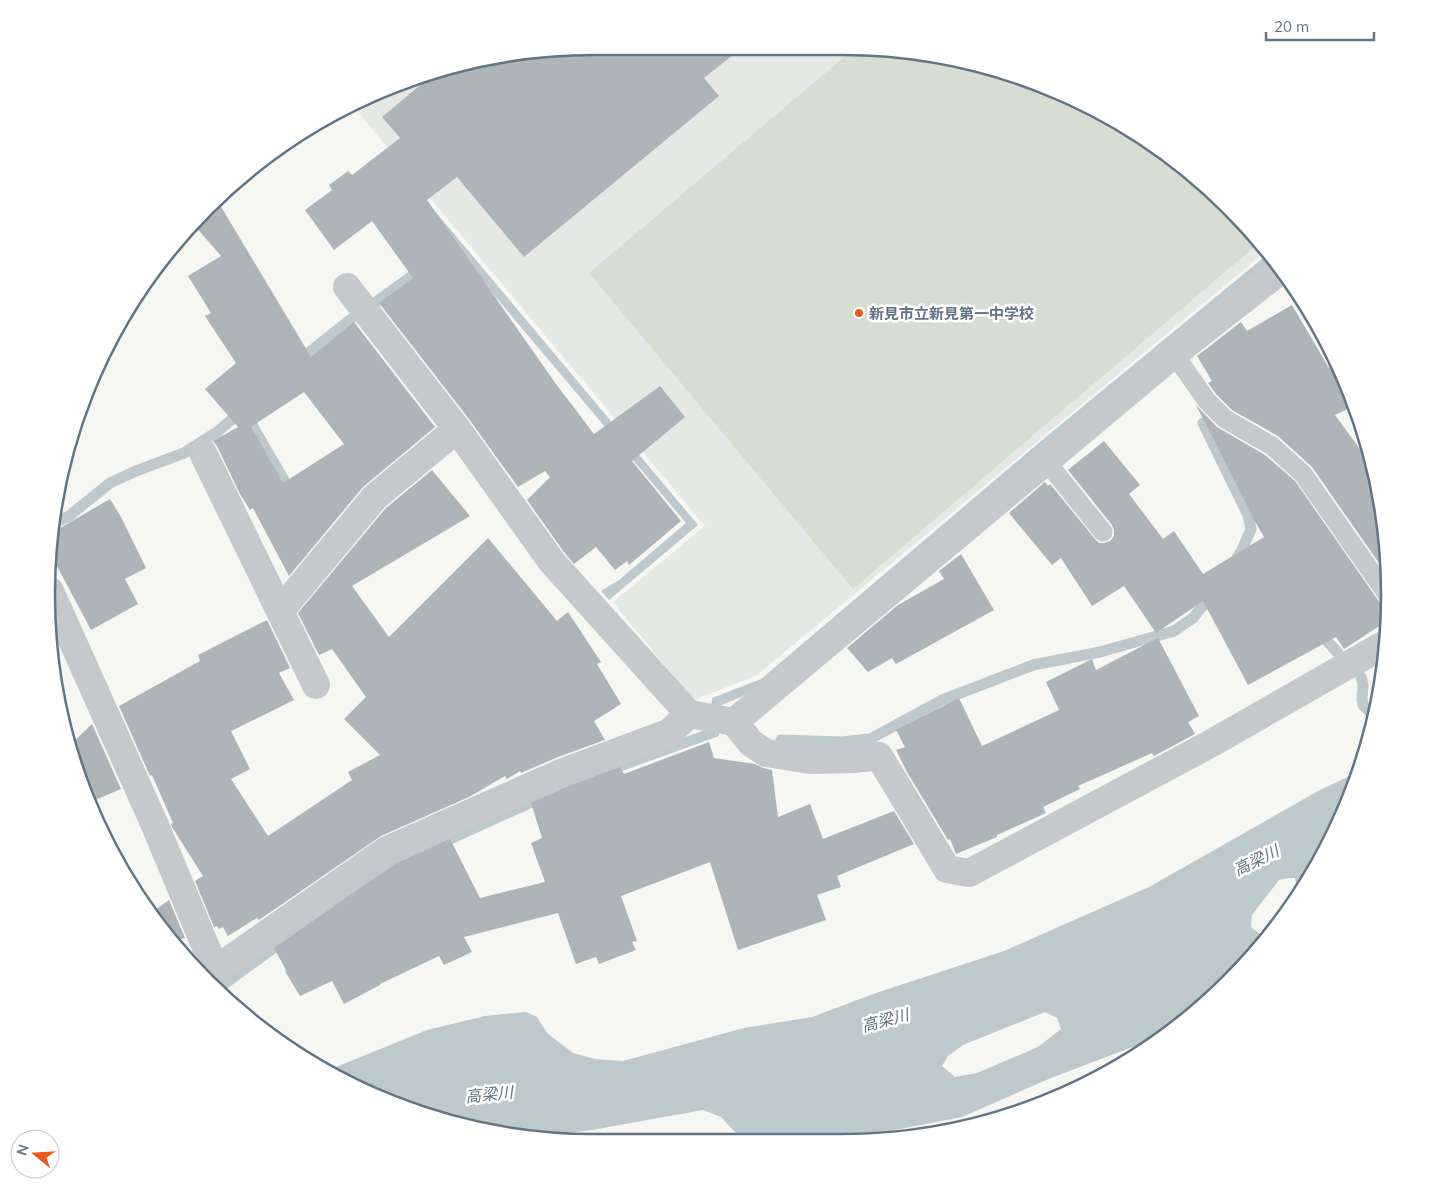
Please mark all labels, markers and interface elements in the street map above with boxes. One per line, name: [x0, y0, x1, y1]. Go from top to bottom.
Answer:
scale bar: [1266, 10, 1374, 42]
text: 20 m: [1274, 17, 1309, 36]
place label: 新見市立新見第一中学校: [869, 304, 1034, 323]
marker: 新見市立新見第一中学校: [853, 307, 865, 319]
water label: 高梁川: [1230, 840, 1284, 880]
water label: 高梁川: [859, 1004, 913, 1036]
water label: 高梁川: [464, 1081, 516, 1106]
north arrow: [10, 1129, 60, 1179]
text: N: [12, 1142, 33, 1158]

